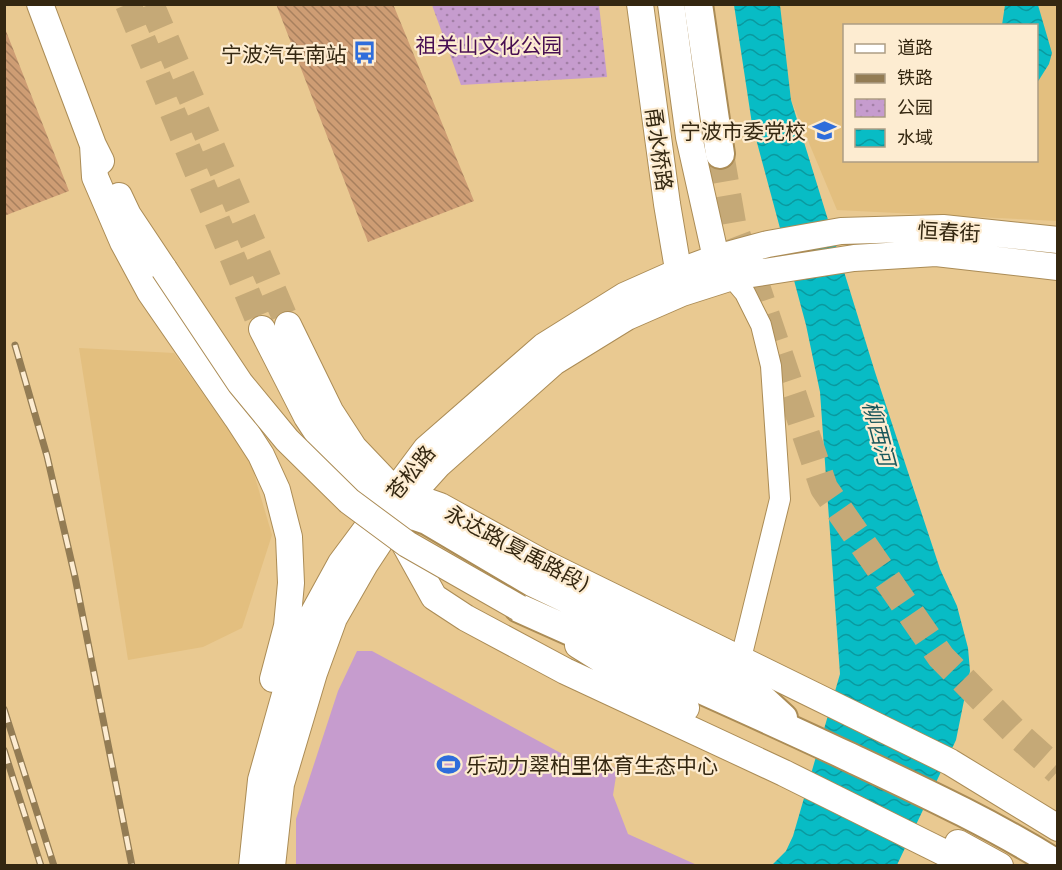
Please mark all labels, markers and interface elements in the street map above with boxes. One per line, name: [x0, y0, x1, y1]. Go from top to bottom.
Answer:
legend: [843, 24, 1038, 162]
park label: 祖关山文化公园: [416, 32, 563, 57]
text: 道路: [897, 36, 933, 58]
bus stop icon: 宁波汽车南站: [352, 40, 378, 66]
place label: 宁波汽车南站: [221, 41, 347, 66]
text: 铁路: [897, 66, 933, 88]
text: 公园: [897, 96, 933, 118]
street label: 甬水桥路: [642, 106, 678, 192]
school or university icon: 宁波市委党校: [811, 117, 837, 143]
place label: 宁波市委党校: [680, 118, 806, 143]
text: 水域: [897, 126, 933, 148]
street label: 恒春街: [917, 217, 981, 245]
water label: 柳西河: [859, 398, 902, 472]
street label: 苍松路: [380, 440, 440, 504]
street label: 永达路(夏禹路段): [441, 499, 593, 595]
sports icon: 乐动力翠柏里体育生态中心: [435, 751, 461, 777]
place label: 乐动力翠柏里体育生态中心: [466, 752, 718, 777]

